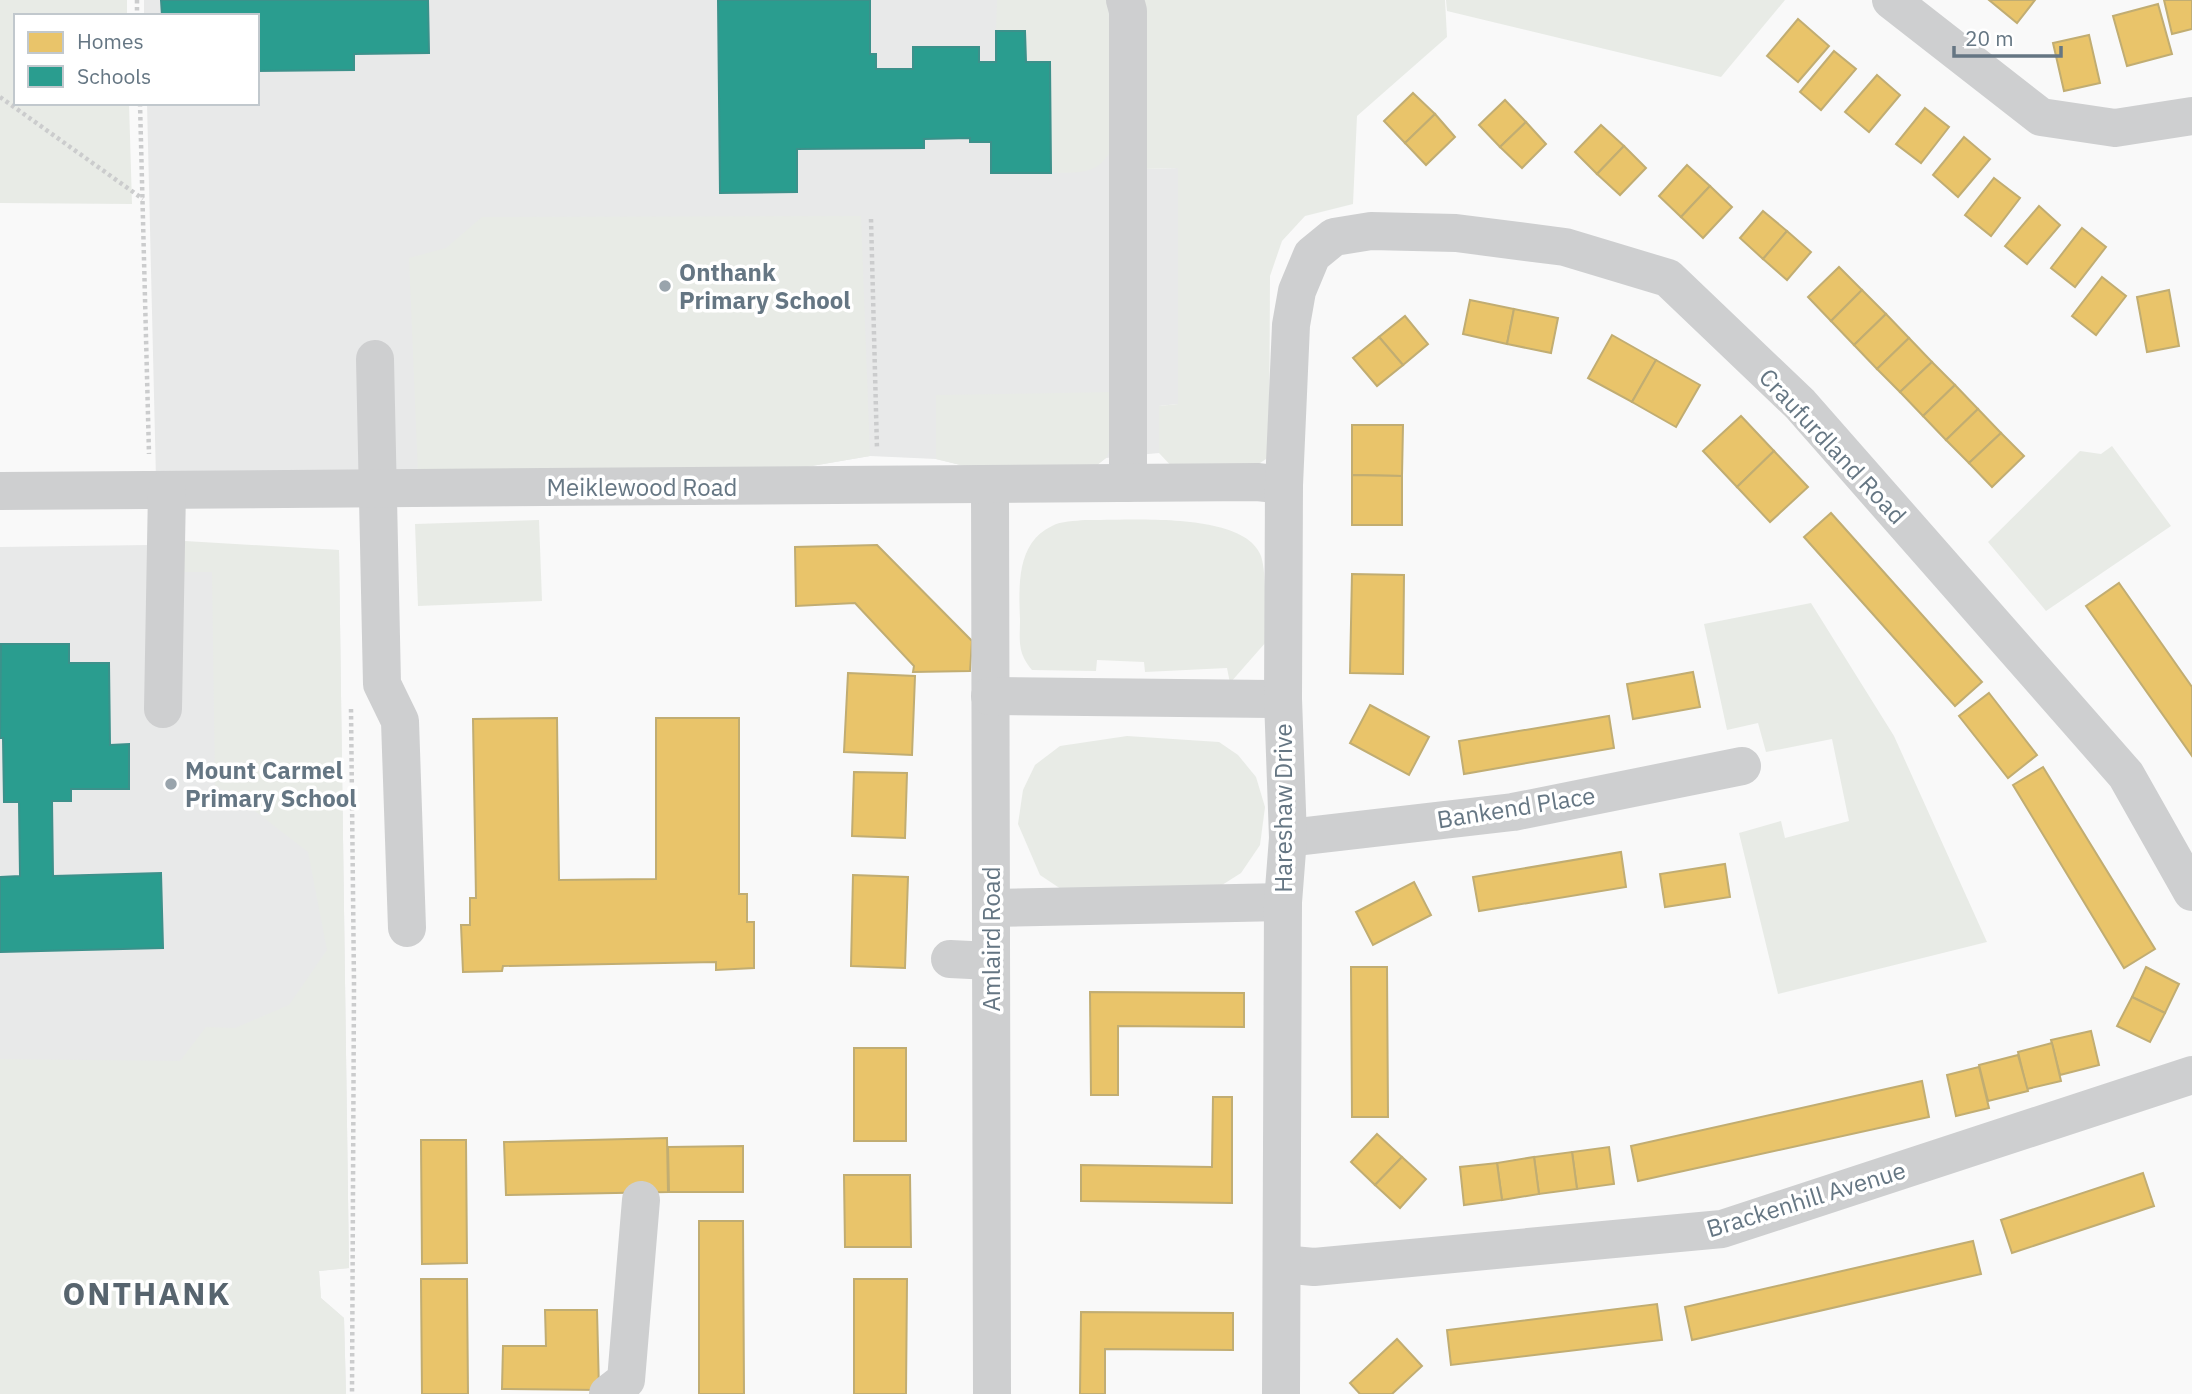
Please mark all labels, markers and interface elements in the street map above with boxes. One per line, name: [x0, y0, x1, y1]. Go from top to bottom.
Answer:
legend: [14, 14, 259, 105]
scale bar: [1954, 14, 2061, 58]
text: 20 m: [1965, 24, 2014, 52]
text: Homes: [77, 27, 144, 55]
text: Schools: [77, 62, 151, 90]
place label: Onthank Primary School: [679, 256, 851, 316]
marker: Onthank Primary School: [657, 278, 673, 294]
street label: Craufurdland Road: [1752, 361, 1914, 531]
street label: Meiklewood Road: [547, 471, 737, 503]
street label: Hareshaw Drive: [1267, 723, 1299, 893]
place label: Mount Carmel Primary School: [185, 754, 357, 814]
marker: Mount Carmel Primary School: [163, 776, 179, 792]
street label: Bankend Place: [1435, 779, 1597, 835]
street label: Amlaird Road: [975, 866, 1007, 1012]
street label: Brackenhill Avenue: [1702, 1153, 1910, 1245]
district label: ONTHANK: [62, 1272, 232, 1314]

